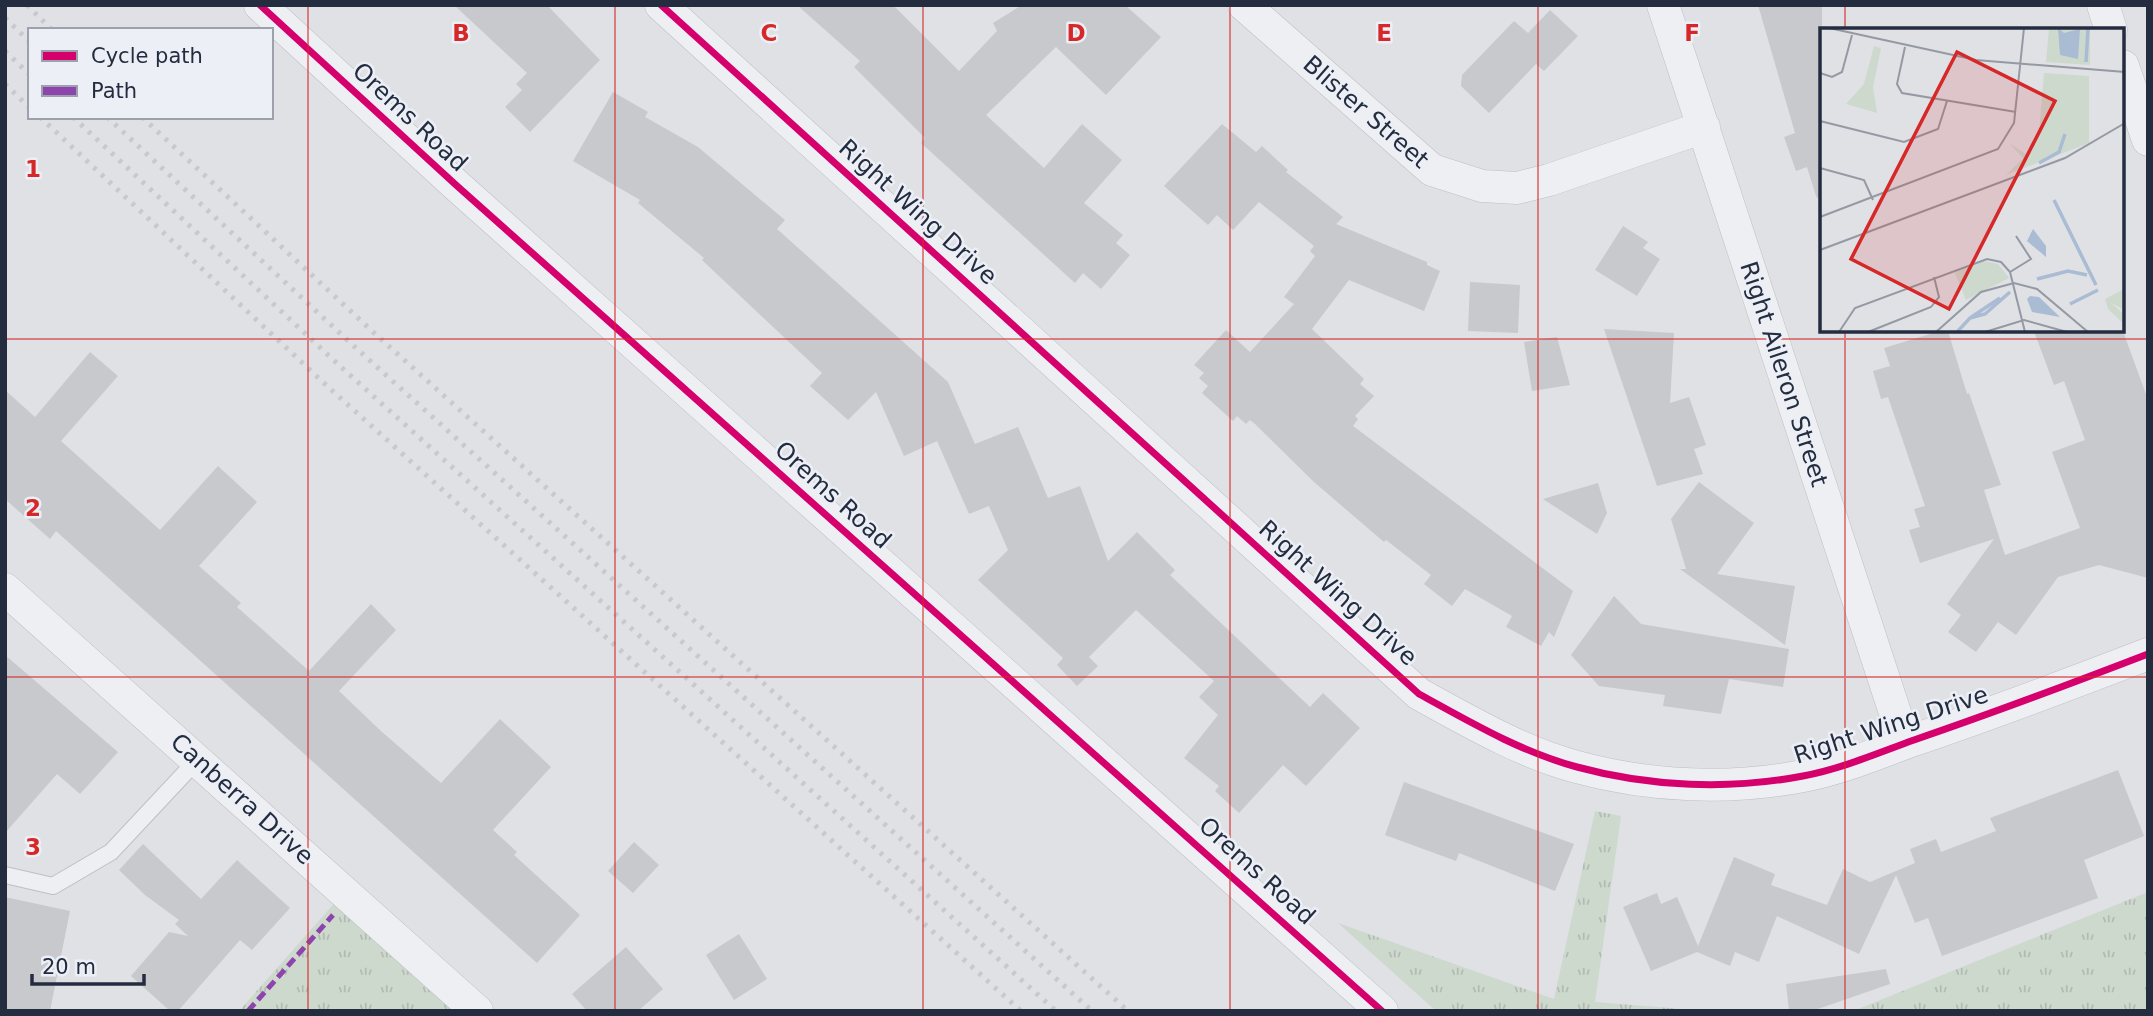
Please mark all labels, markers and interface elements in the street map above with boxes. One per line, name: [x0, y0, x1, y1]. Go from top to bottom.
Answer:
text: B: [452, 20, 470, 46]
text: C: [761, 20, 777, 46]
text: D: [1066, 20, 1086, 46]
text: E: [1376, 20, 1392, 46]
text: F: [1684, 20, 1700, 46]
legend: [28, 28, 273, 119]
inset map: [1820, 28, 2125, 332]
text: Cycle path: [91, 44, 203, 68]
street label: Blister Street: [1298, 50, 1434, 174]
street label: Orems Road: [347, 57, 473, 177]
text: Path: [91, 79, 137, 103]
street label: Right Wing Drive: [833, 134, 1003, 290]
text: 1: [25, 156, 41, 182]
street label: Right Aileron Street: [1734, 258, 1834, 490]
street label: Orems Road: [769, 436, 897, 554]
text: 2: [25, 495, 41, 521]
street label: Right Wing Drive: [1253, 515, 1423, 671]
street label: Right Wing Drive: [1790, 680, 1992, 770]
street label: Canberra Drive: [165, 728, 319, 870]
street label: Orems Road: [1193, 812, 1321, 930]
text: 3: [25, 834, 41, 860]
scale bar: [32, 942, 144, 986]
text: 20 m: [42, 955, 96, 979]

